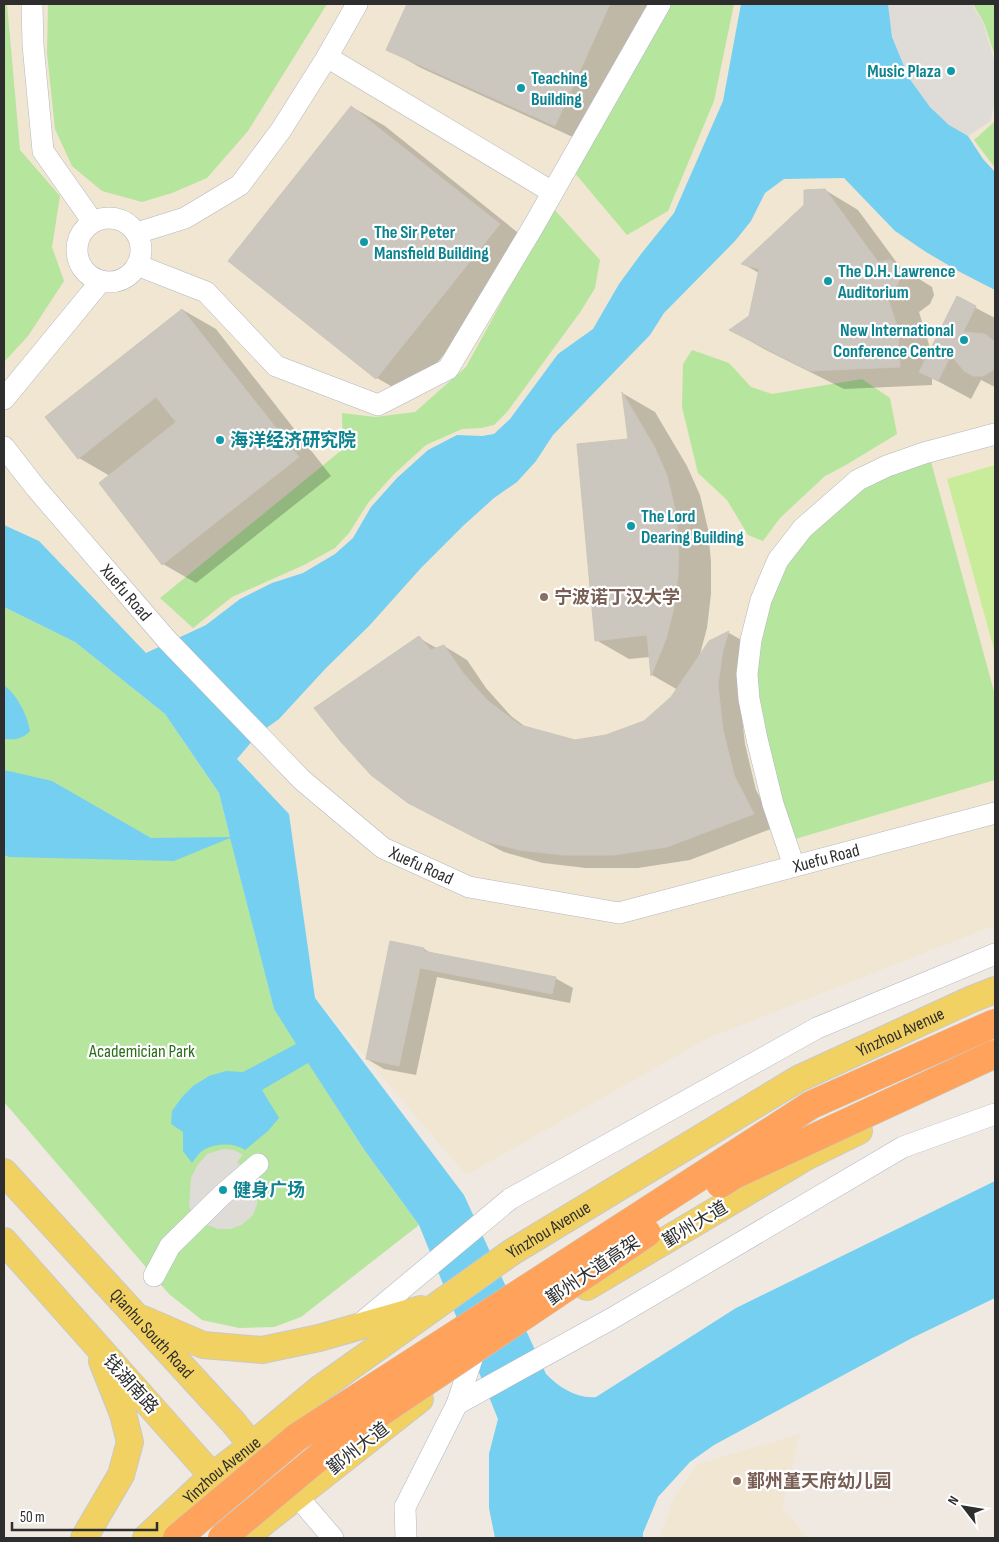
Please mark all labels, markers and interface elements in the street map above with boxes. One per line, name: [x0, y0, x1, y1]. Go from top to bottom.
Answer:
place label: Music Plaza: [867, 61, 941, 82]
marker: Music Plaza: [945, 65, 957, 77]
place label: Teaching Building: [531, 68, 588, 110]
marker: Teaching Building: [515, 82, 527, 94]
place label: The Sir Peter Mansfield Building: [374, 222, 489, 264]
marker: The Sir Peter Mansfield Building: [358, 236, 370, 248]
place label: The D.H. Lawrence Auditorium: [837, 261, 955, 303]
marker: The D.H. Lawrence Auditorium: [822, 275, 834, 287]
place label: New International Conference Centre: [833, 320, 954, 362]
marker: New International Conference Centre: [958, 334, 970, 346]
place label: 海洋经济研究院: [230, 430, 356, 451]
marker: 海洋经济研究院: [214, 434, 226, 446]
place label: The Lord Dearing Building: [641, 506, 744, 548]
marker: The Lord Dearing Building: [625, 520, 637, 532]
street label: Xuefu Road: [95, 560, 156, 625]
place label: 宁波诺丁汉大学: [554, 587, 680, 608]
marker: 宁波诺丁汉大学: [538, 591, 550, 603]
street label: Xuefu Road: [790, 840, 862, 877]
street label: Xuefu Road: [385, 842, 456, 889]
street label: Yinzhou Avenue: [853, 1003, 948, 1062]
park label: Academician Park: [88, 1041, 195, 1062]
place label: 健身广场: [233, 1180, 305, 1201]
marker: 健身广场: [217, 1184, 229, 1196]
street label: Yinzhou Avenue: [503, 1197, 595, 1263]
street label: 鄞州大道: [659, 1197, 732, 1252]
street label: 鄞州大道高架: [543, 1232, 644, 1309]
street label: Qianhu South Road: [105, 1285, 198, 1383]
street label: 钱湖南路: [99, 1351, 163, 1418]
street label: 鄞州大道: [323, 1418, 393, 1479]
street label: Yinzhou Avenue: [179, 1432, 265, 1508]
place label: 鄞州堇天府幼儿园: [747, 1471, 891, 1492]
marker: 鄞州堇天府幼儿园: [731, 1475, 743, 1487]
north arrow: [939, 1482, 989, 1532]
text: N: [944, 1493, 962, 1508]
scale bar: [12, 1500, 158, 1532]
text: 50 m: [20, 1508, 45, 1527]

